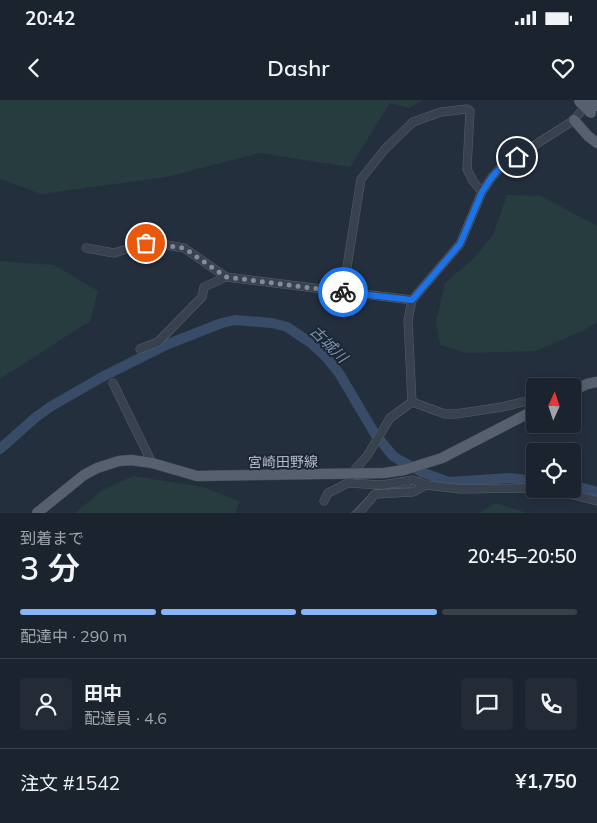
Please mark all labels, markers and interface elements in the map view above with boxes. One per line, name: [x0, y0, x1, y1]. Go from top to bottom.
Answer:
text: 20:42: [25, 6, 75, 30]
icon: back: [20, 54, 48, 82]
text: Dashr: [267, 54, 330, 82]
icon: heart: [549, 54, 577, 82]
pin: [496, 136, 538, 178]
icon: home: [503, 143, 531, 171]
pin: [125, 222, 167, 264]
icon: bag: [132, 229, 160, 257]
courier: [318, 267, 368, 317]
icon: bike: [329, 278, 357, 306]
water label: 古城川: [306, 322, 353, 368]
north arrow: [526, 378, 581, 432]
map controls: [526, 378, 581, 498]
button: locate: [526, 443, 581, 498]
street label: 宮崎田野線: [248, 452, 318, 472]
text: 到着まで: [20, 528, 84, 548]
text: 20:45–20:50: [467, 544, 577, 568]
text: 3 分: [20, 548, 80, 588]
text: 配達中 · 290 m: [20, 626, 127, 646]
button: person: [20, 678, 72, 730]
button: chat: [461, 678, 513, 730]
button: phone: [525, 678, 577, 730]
text: 田中: [84, 681, 122, 705]
text: 配達員 · 4.6: [84, 708, 167, 728]
text: ¥1,750: [515, 769, 577, 793]
text: 注文 #1542: [20, 771, 120, 795]

